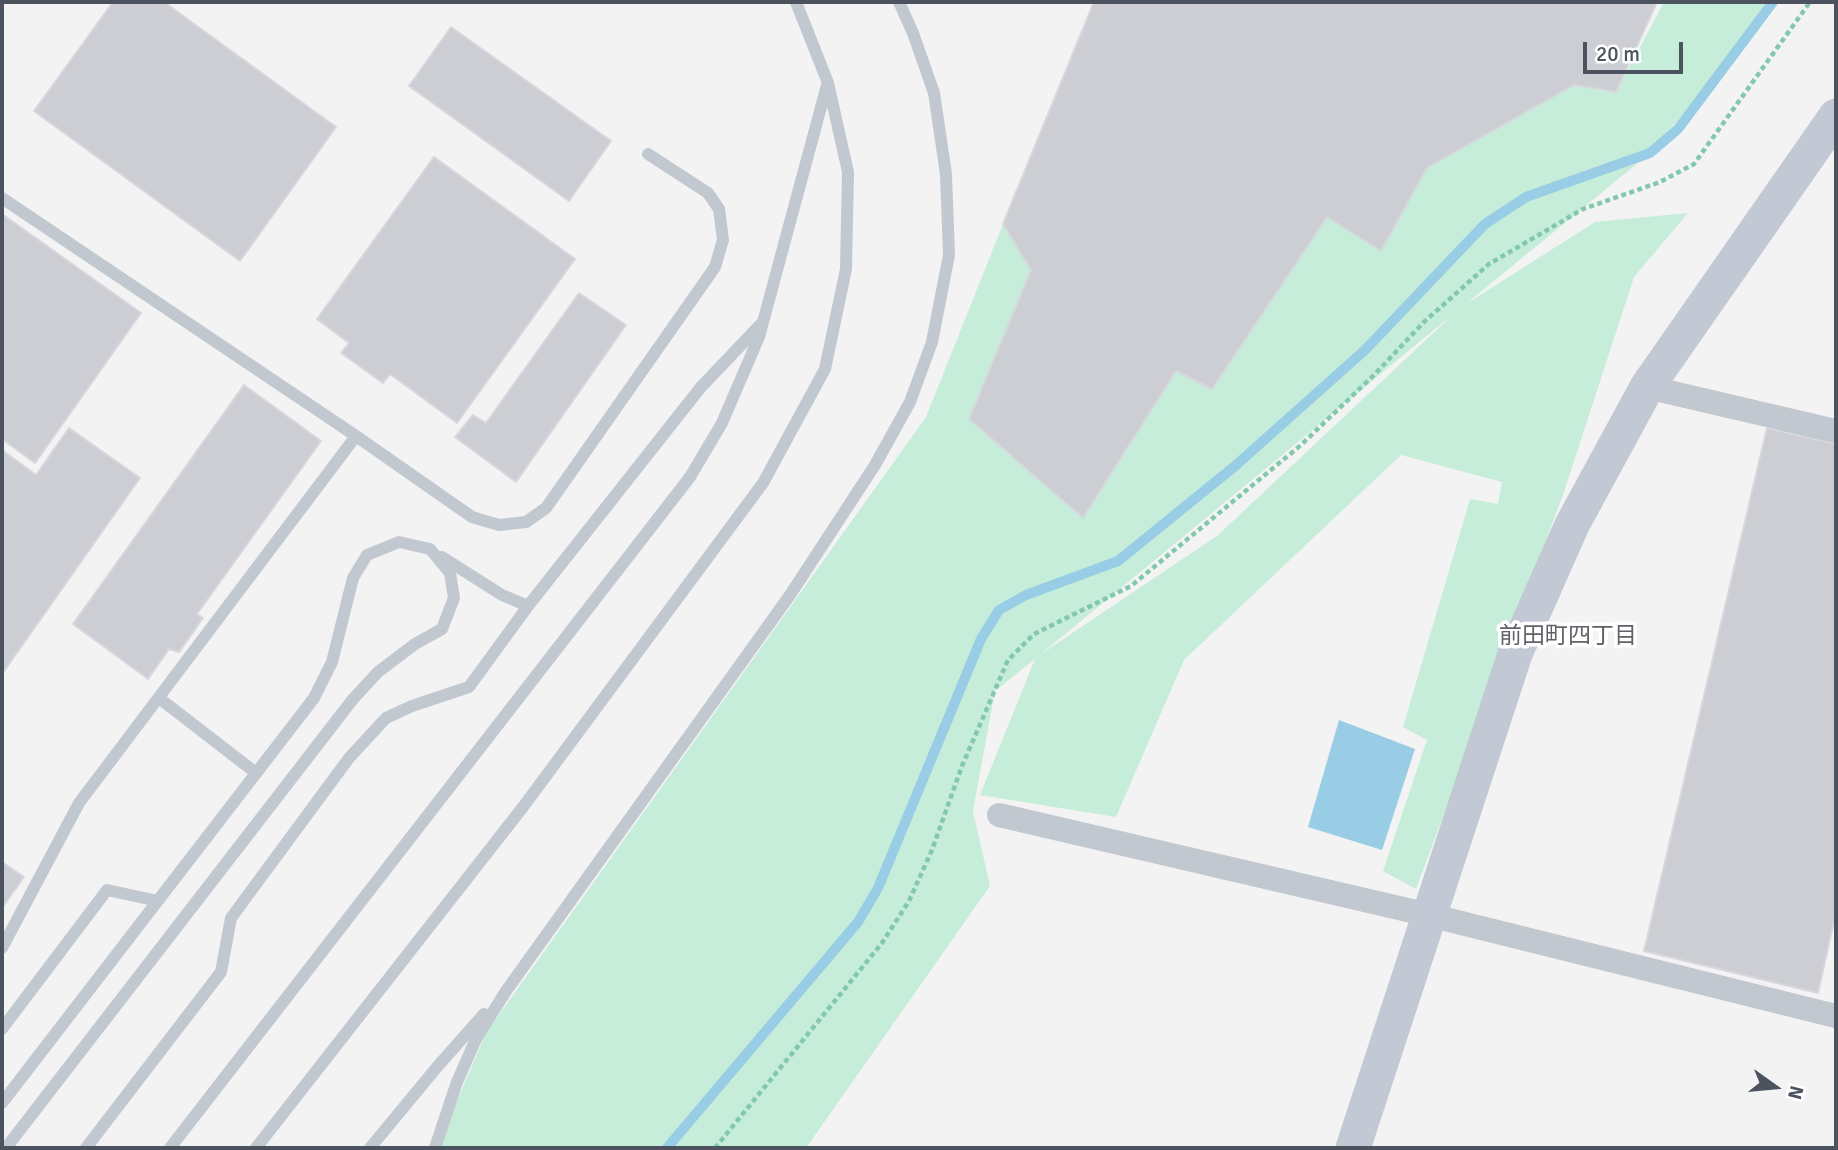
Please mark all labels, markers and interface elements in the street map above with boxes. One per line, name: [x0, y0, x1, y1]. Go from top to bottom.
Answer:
scale bar: [1586, 28, 1686, 72]
text: 20 m: [1596, 41, 1640, 67]
district label: 前田町四丁目: [1499, 623, 1637, 651]
north arrow: [1740, 1052, 1810, 1122]
text: N: [1782, 1083, 1809, 1102]

